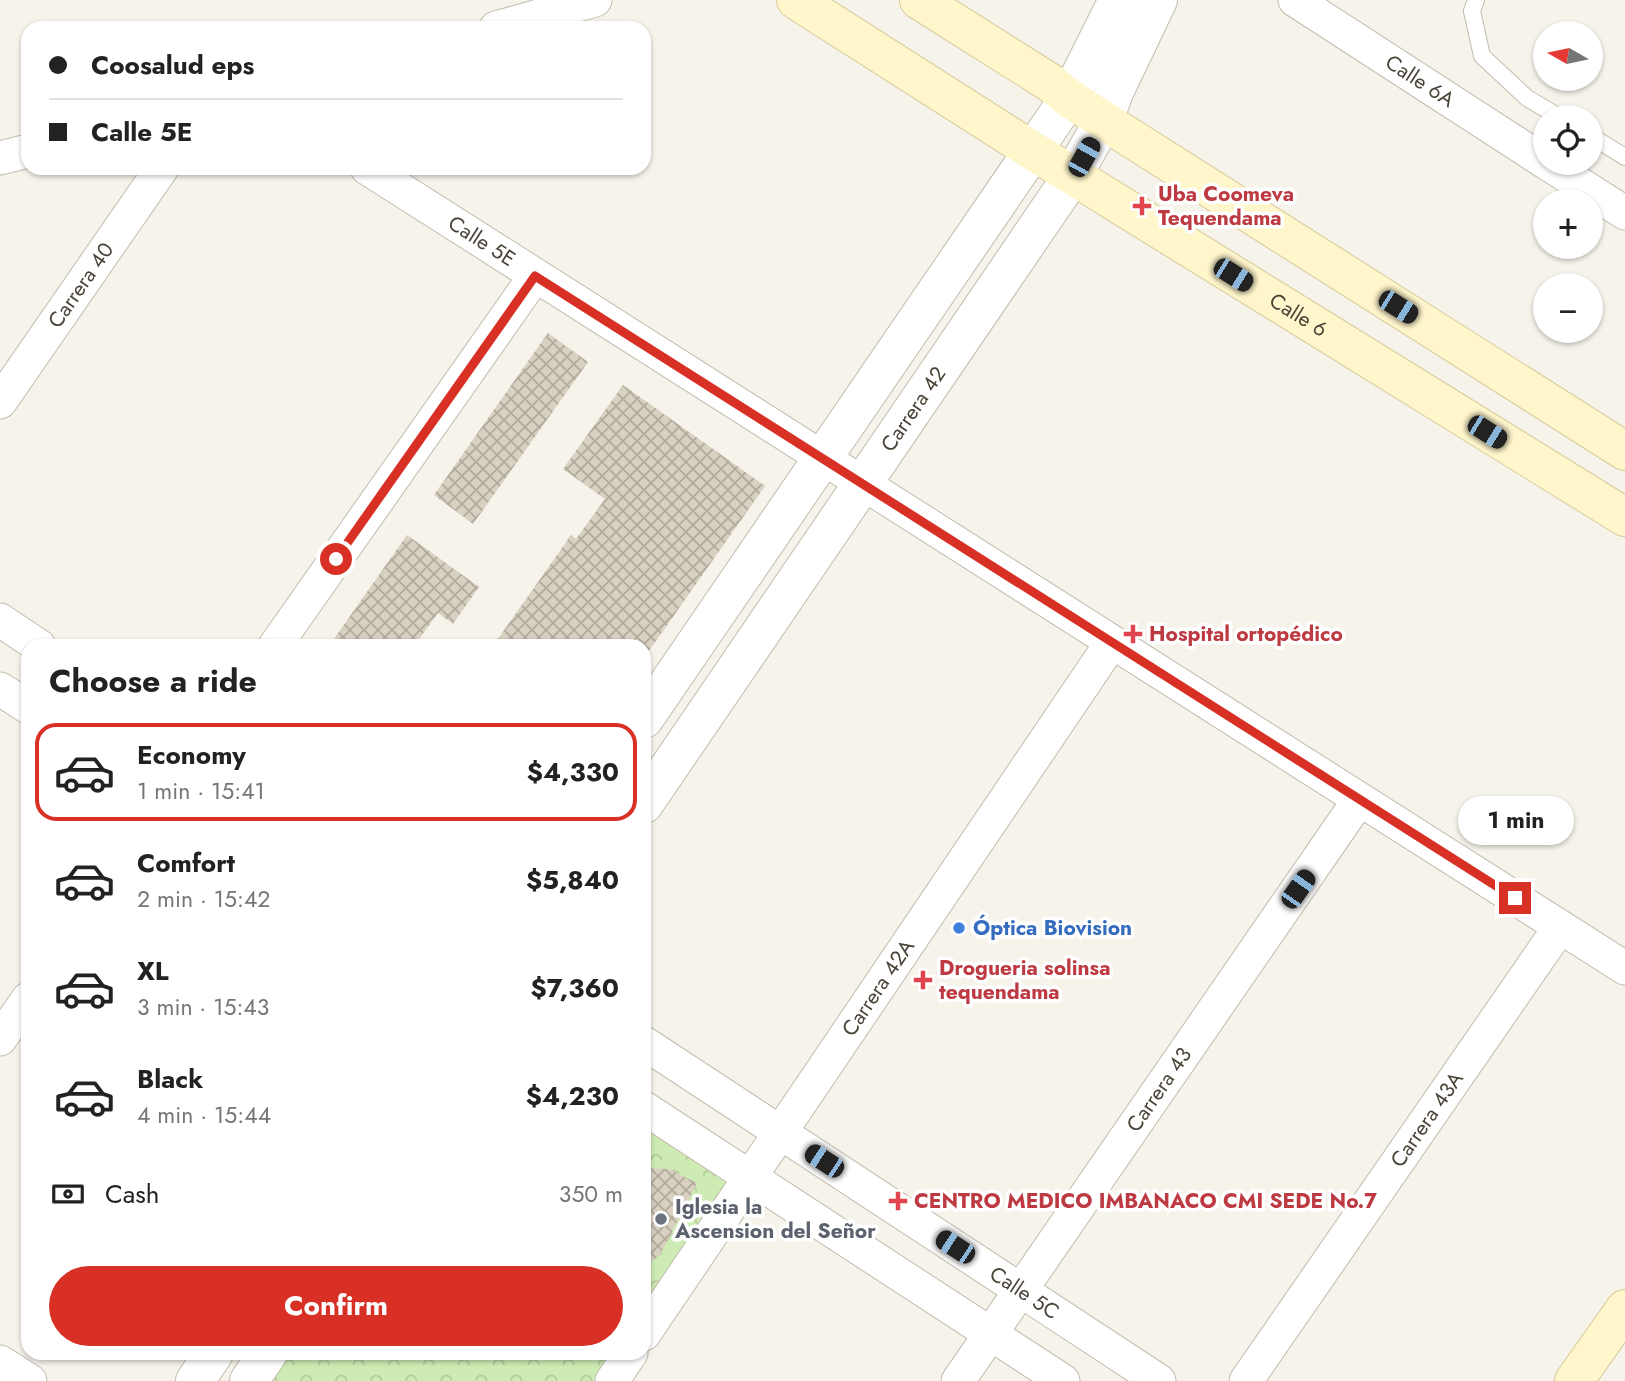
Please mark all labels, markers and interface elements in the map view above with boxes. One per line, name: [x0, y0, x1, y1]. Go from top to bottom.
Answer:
north arrow: [1533, 21, 1603, 91]
map controls: [1533, 21, 1603, 343]
text: Coosalud eps: [91, 46, 254, 84]
street label: Calle 6A: [1379, 47, 1461, 115]
button: locate: [1533, 105, 1603, 175]
text: Calle 5E: [91, 113, 192, 151]
car: [1065, 134, 1104, 180]
place label: Uba Coomeva Tequendama: [1158, 179, 1294, 233]
button: +: [1533, 189, 1603, 259]
marker: Uba Coomeva Tequendama: [1132, 196, 1152, 216]
street label: Calle 5E: [442, 208, 521, 274]
street label: Carrera 40: [41, 236, 121, 334]
car: [1210, 255, 1257, 295]
button: −: [1533, 273, 1603, 343]
street label: Calle 6: [1263, 286, 1333, 344]
car: [1375, 287, 1422, 327]
street label: Carrera 42: [874, 360, 953, 458]
car: [1464, 412, 1511, 452]
route start: [320, 543, 352, 575]
place label: Hospital ortopédico: [1149, 619, 1343, 649]
marker: Hospital ortopédico: [1123, 624, 1143, 644]
text: Choose a ride: [49, 658, 257, 704]
text: Economy: [137, 736, 246, 774]
icon: car: [53, 741, 116, 804]
text: $4,330: [527, 753, 619, 791]
text: 1 min · 15:41: [137, 774, 265, 808]
callout: 1 min: [1457, 796, 1573, 846]
text: 1 min: [1487, 803, 1545, 837]
text: Comfort: [137, 844, 235, 882]
icon: car: [53, 849, 116, 912]
text: $5,840: [526, 861, 619, 899]
car: [1278, 866, 1319, 912]
text: 2 min · 15:42: [137, 882, 270, 916]
route end: [1499, 882, 1531, 914]
place label: Óptica Biovision: [973, 913, 1132, 943]
marker: Óptica Biovision: [951, 920, 967, 936]
street label: Carrera 42A: [835, 933, 922, 1042]
text: XL: [137, 952, 169, 990]
place label: Drogueria solinsa tequendama: [939, 953, 1110, 1007]
icon: car: [53, 957, 116, 1020]
text: $7,360: [531, 969, 619, 1007]
marker: Drogueria solinsa tequendama: [913, 970, 933, 990]
text: 3 min · 15:43: [137, 990, 269, 1024]
street label: Carrera 43: [1119, 1041, 1199, 1138]
text: Black: [137, 1060, 203, 1098]
icon: car: [53, 1065, 116, 1128]
street label: Carrera 43A: [1383, 1065, 1471, 1173]
text: $4,230: [526, 1077, 619, 1115]
text: 4 min · 15:44: [137, 1098, 271, 1132]
car: [801, 1141, 848, 1181]
icon: cash: [49, 1175, 87, 1213]
text: Cash: [105, 1175, 159, 1213]
text: 350 m: [559, 1177, 623, 1211]
place label: CENTRO MEDICO IMBANACO CMI SEDE No.7: [914, 1186, 1377, 1216]
marker: CENTRO MEDICO IMBANACO CMI SEDE No.7: [888, 1191, 908, 1211]
place label: Iglesia la Ascension del Señor: [674, 1192, 876, 1246]
marker: Iglesia la Ascension del Señor: [653, 1211, 669, 1227]
car: [932, 1227, 979, 1267]
street label: Calle 5C: [984, 1259, 1065, 1326]
button: Confirm: [49, 1266, 623, 1346]

